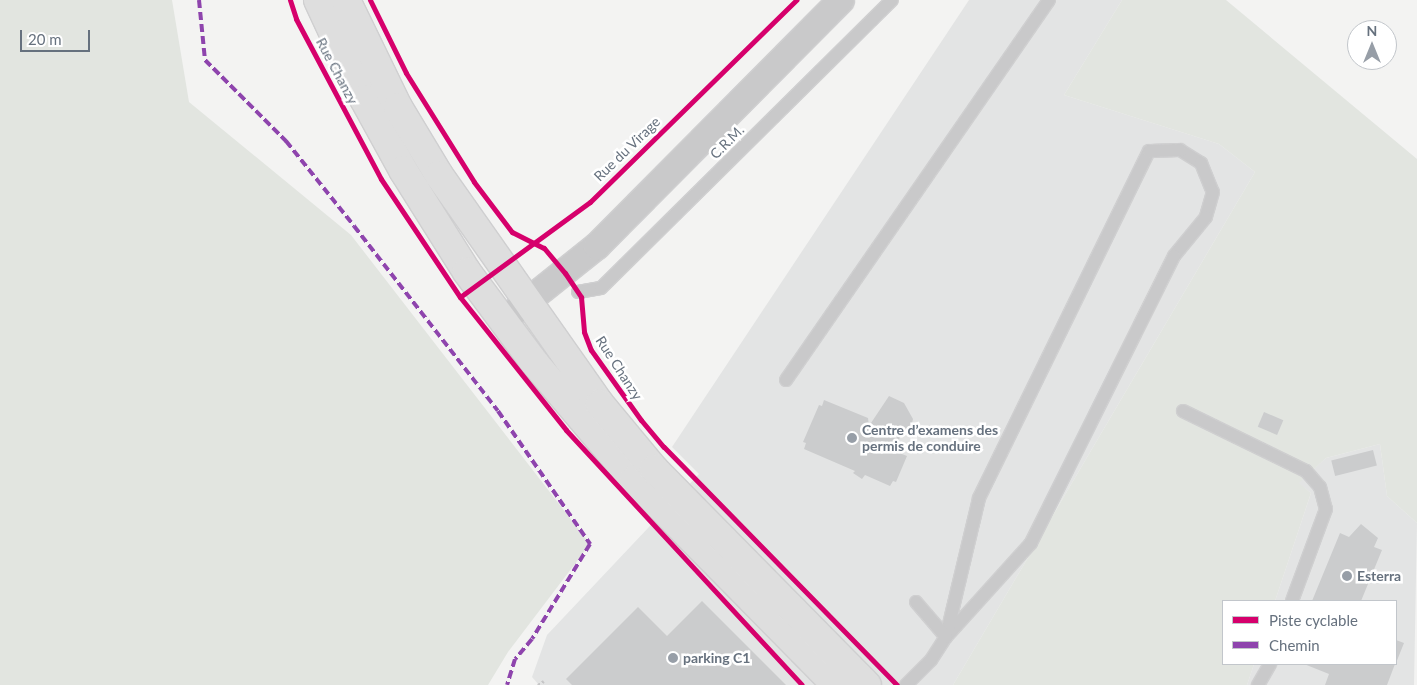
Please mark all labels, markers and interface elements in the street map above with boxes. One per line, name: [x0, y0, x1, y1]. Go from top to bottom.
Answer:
scale bar: [22, 20, 92, 52]
north arrow: [1347, 20, 1397, 70]
text: N: [1367, 22, 1377, 39]
text: 20 m: [28, 30, 62, 48]
street label: Rue Chanzy: [313, 35, 361, 107]
street label: Rue du Virage: [590, 113, 664, 185]
street label: C.R.M.: [707, 122, 747, 162]
street label: Rue Chanzy: [592, 333, 646, 403]
place label: Centre d’examens des permis de conduire: [862, 422, 998, 454]
marker: Centre d’examens des permis de conduire: [846, 432, 858, 444]
place label: Esterra: [1357, 568, 1401, 584]
marker: Esterra: [1341, 570, 1353, 582]
legend: [1222, 600, 1397, 665]
text: Piste cyclable: [1269, 611, 1358, 629]
text: Chemin: [1269, 636, 1320, 654]
place label: parking C1: [683, 650, 750, 666]
marker: parking C1: [667, 652, 679, 664]

